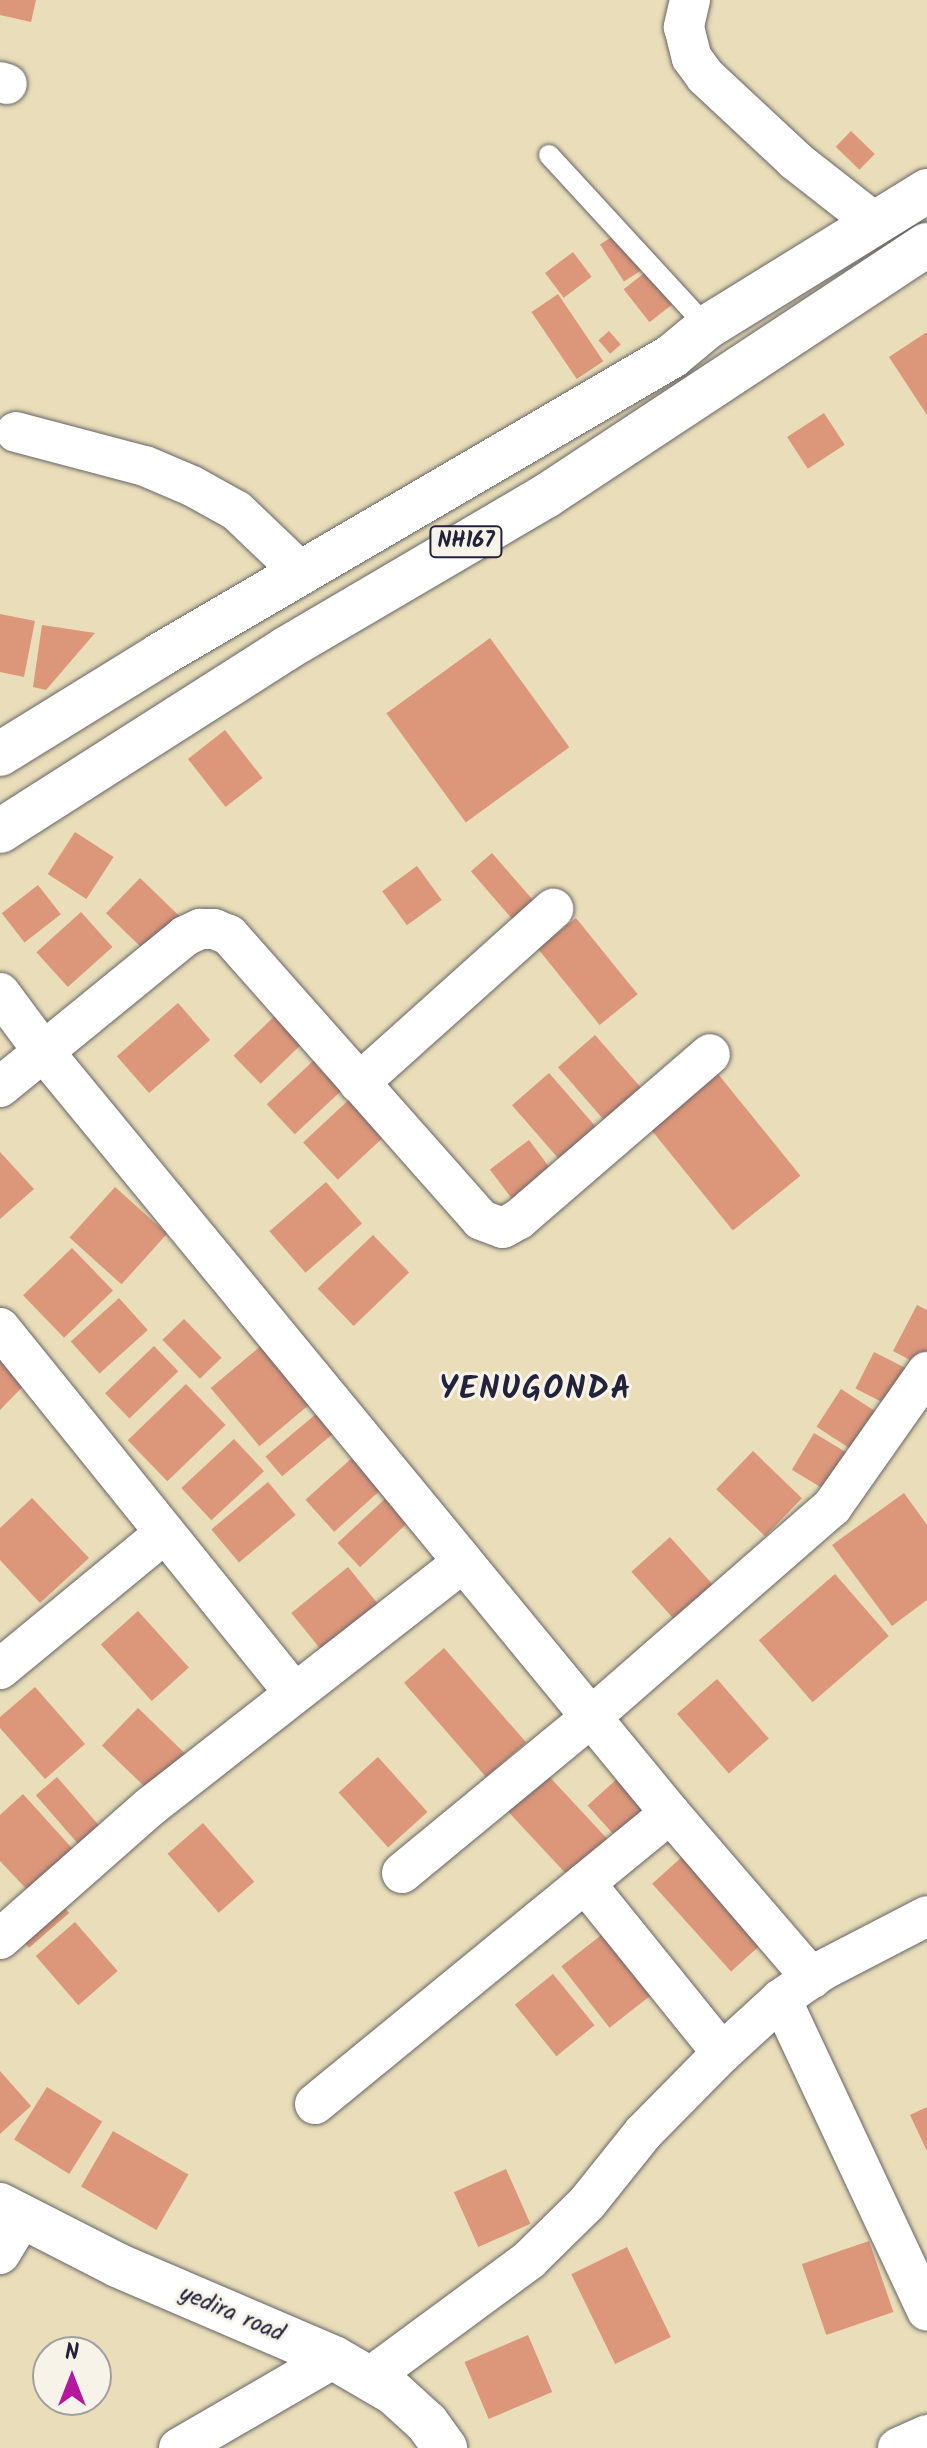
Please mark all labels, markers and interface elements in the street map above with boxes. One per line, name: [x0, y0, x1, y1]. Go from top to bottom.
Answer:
road number: NH167: [428, 524, 504, 560]
district label: YENUGONDA: [439, 1371, 633, 1409]
street label: yedira road: [175, 2279, 289, 2349]
north arrow: [32, 2336, 112, 2416]
text: N: [65, 2336, 79, 2371]

